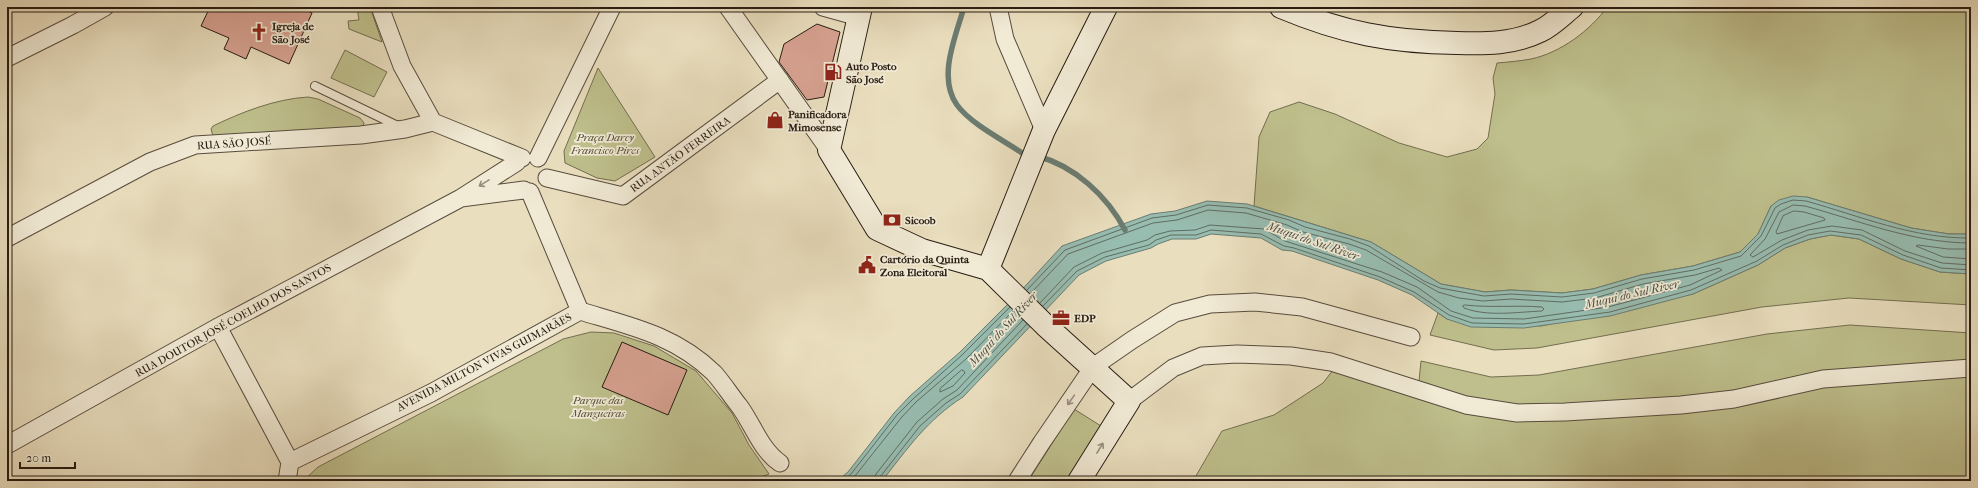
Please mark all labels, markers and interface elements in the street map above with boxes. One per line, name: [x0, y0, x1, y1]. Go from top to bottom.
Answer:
place label: Igreja de São José: [272, 20, 314, 46]
church icon: Igreja de São José: [249, 22, 269, 42]
place label: Auto Posto São José: [845, 60, 897, 86]
fuel station icon: Auto Posto São José: [823, 62, 843, 82]
place label: Panificadora Mimosense: [787, 108, 847, 134]
shop icon: Panificadora Mimosense: [765, 110, 785, 130]
street label: RUA ANTÃO FERREIRA: [628, 113, 734, 195]
park label: Praça Darcy Francisco Pires: [570, 131, 640, 157]
street label: RUA SÃO JOSÉ: [197, 134, 272, 153]
one-way arrow: [479, 178, 490, 187]
bank icon: Sicoob: [882, 210, 902, 230]
place label: Sicoob: [905, 214, 936, 227]
water label: Muqui do Sul River: [1264, 218, 1362, 264]
place label: Cartório da Quinta Zona Eleitoral: [880, 253, 970, 279]
public building icon: Cartório da Quinta Zona Eleitoral: [857, 255, 877, 275]
street label: RUA DOUTOR JOSÉ COELHO DOS SANTOS: [133, 261, 334, 380]
water label: Muqui do Sul River: [1583, 276, 1682, 312]
water label: Muqui do Sul River: [965, 287, 1041, 370]
office icon: EDP: [1051, 308, 1071, 328]
street label: AVENIDA MILTON VIVAS GUIMARÃES: [394, 310, 574, 415]
place label: EDP: [1074, 312, 1096, 325]
park label: Parque das Mangueiras: [570, 394, 625, 420]
one-way arrow: [1067, 394, 1075, 405]
one-way arrow: [1096, 442, 1104, 454]
scale bar: [20, 444, 75, 470]
text: 20 m: [26, 451, 51, 465]

